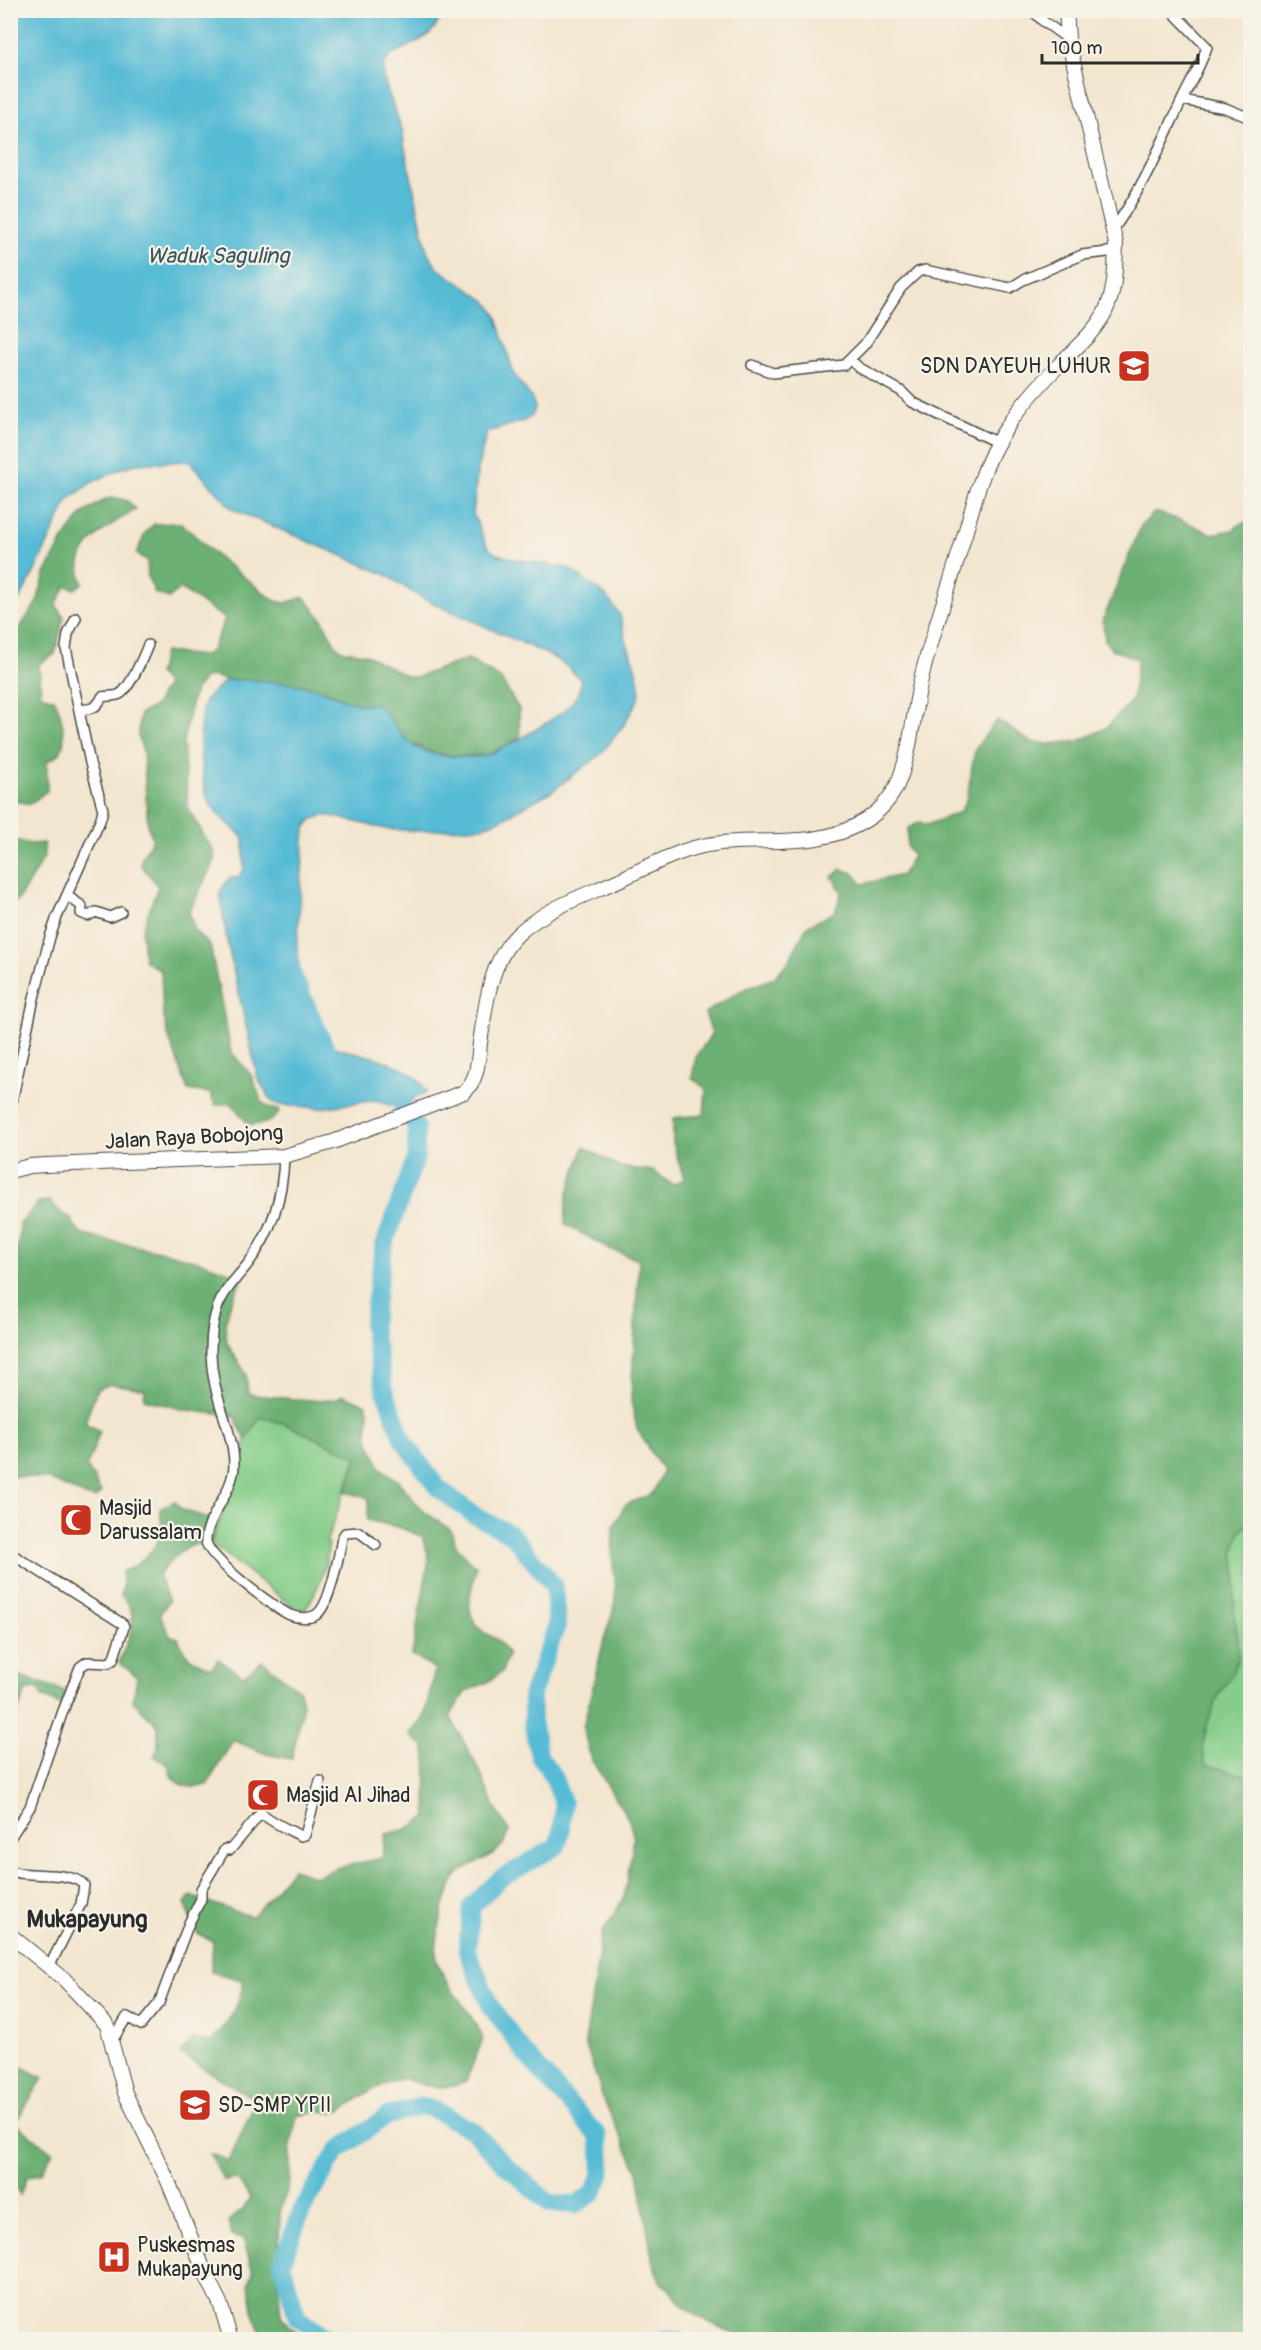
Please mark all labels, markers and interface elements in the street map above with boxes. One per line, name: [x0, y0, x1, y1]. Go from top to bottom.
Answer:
scale bar: [1042, 27, 1198, 65]
text: 100 m: [1051, 37, 1103, 60]
water label: Waduk Saguling: [147, 242, 291, 270]
school or university icon: SDN DAYEUH LUHUR: [1116, 348, 1152, 384]
place label: SDN DAYEUH LUHUR: [920, 353, 1111, 380]
street label: Jalan Raya Bobojong: [104, 1119, 284, 1156]
place label: Masjid Darussalam: [99, 1495, 202, 1546]
mosque icon: Masjid Darussalam: [58, 1502, 94, 1538]
mosque icon: Masjid Al Jihad: [245, 1777, 281, 1813]
place label: Masjid Al Jihad: [286, 1782, 411, 1809]
district label: Mukapayung: [27, 1905, 147, 1934]
school or university icon: SD-SMP YPII: [177, 2087, 213, 2123]
place label: SD-SMP YPII: [218, 2092, 332, 2119]
place label: Puskesmas Mukapayung: [137, 2232, 243, 2283]
hospital icon: Puskesmas Mukapayung: [96, 2239, 132, 2275]

